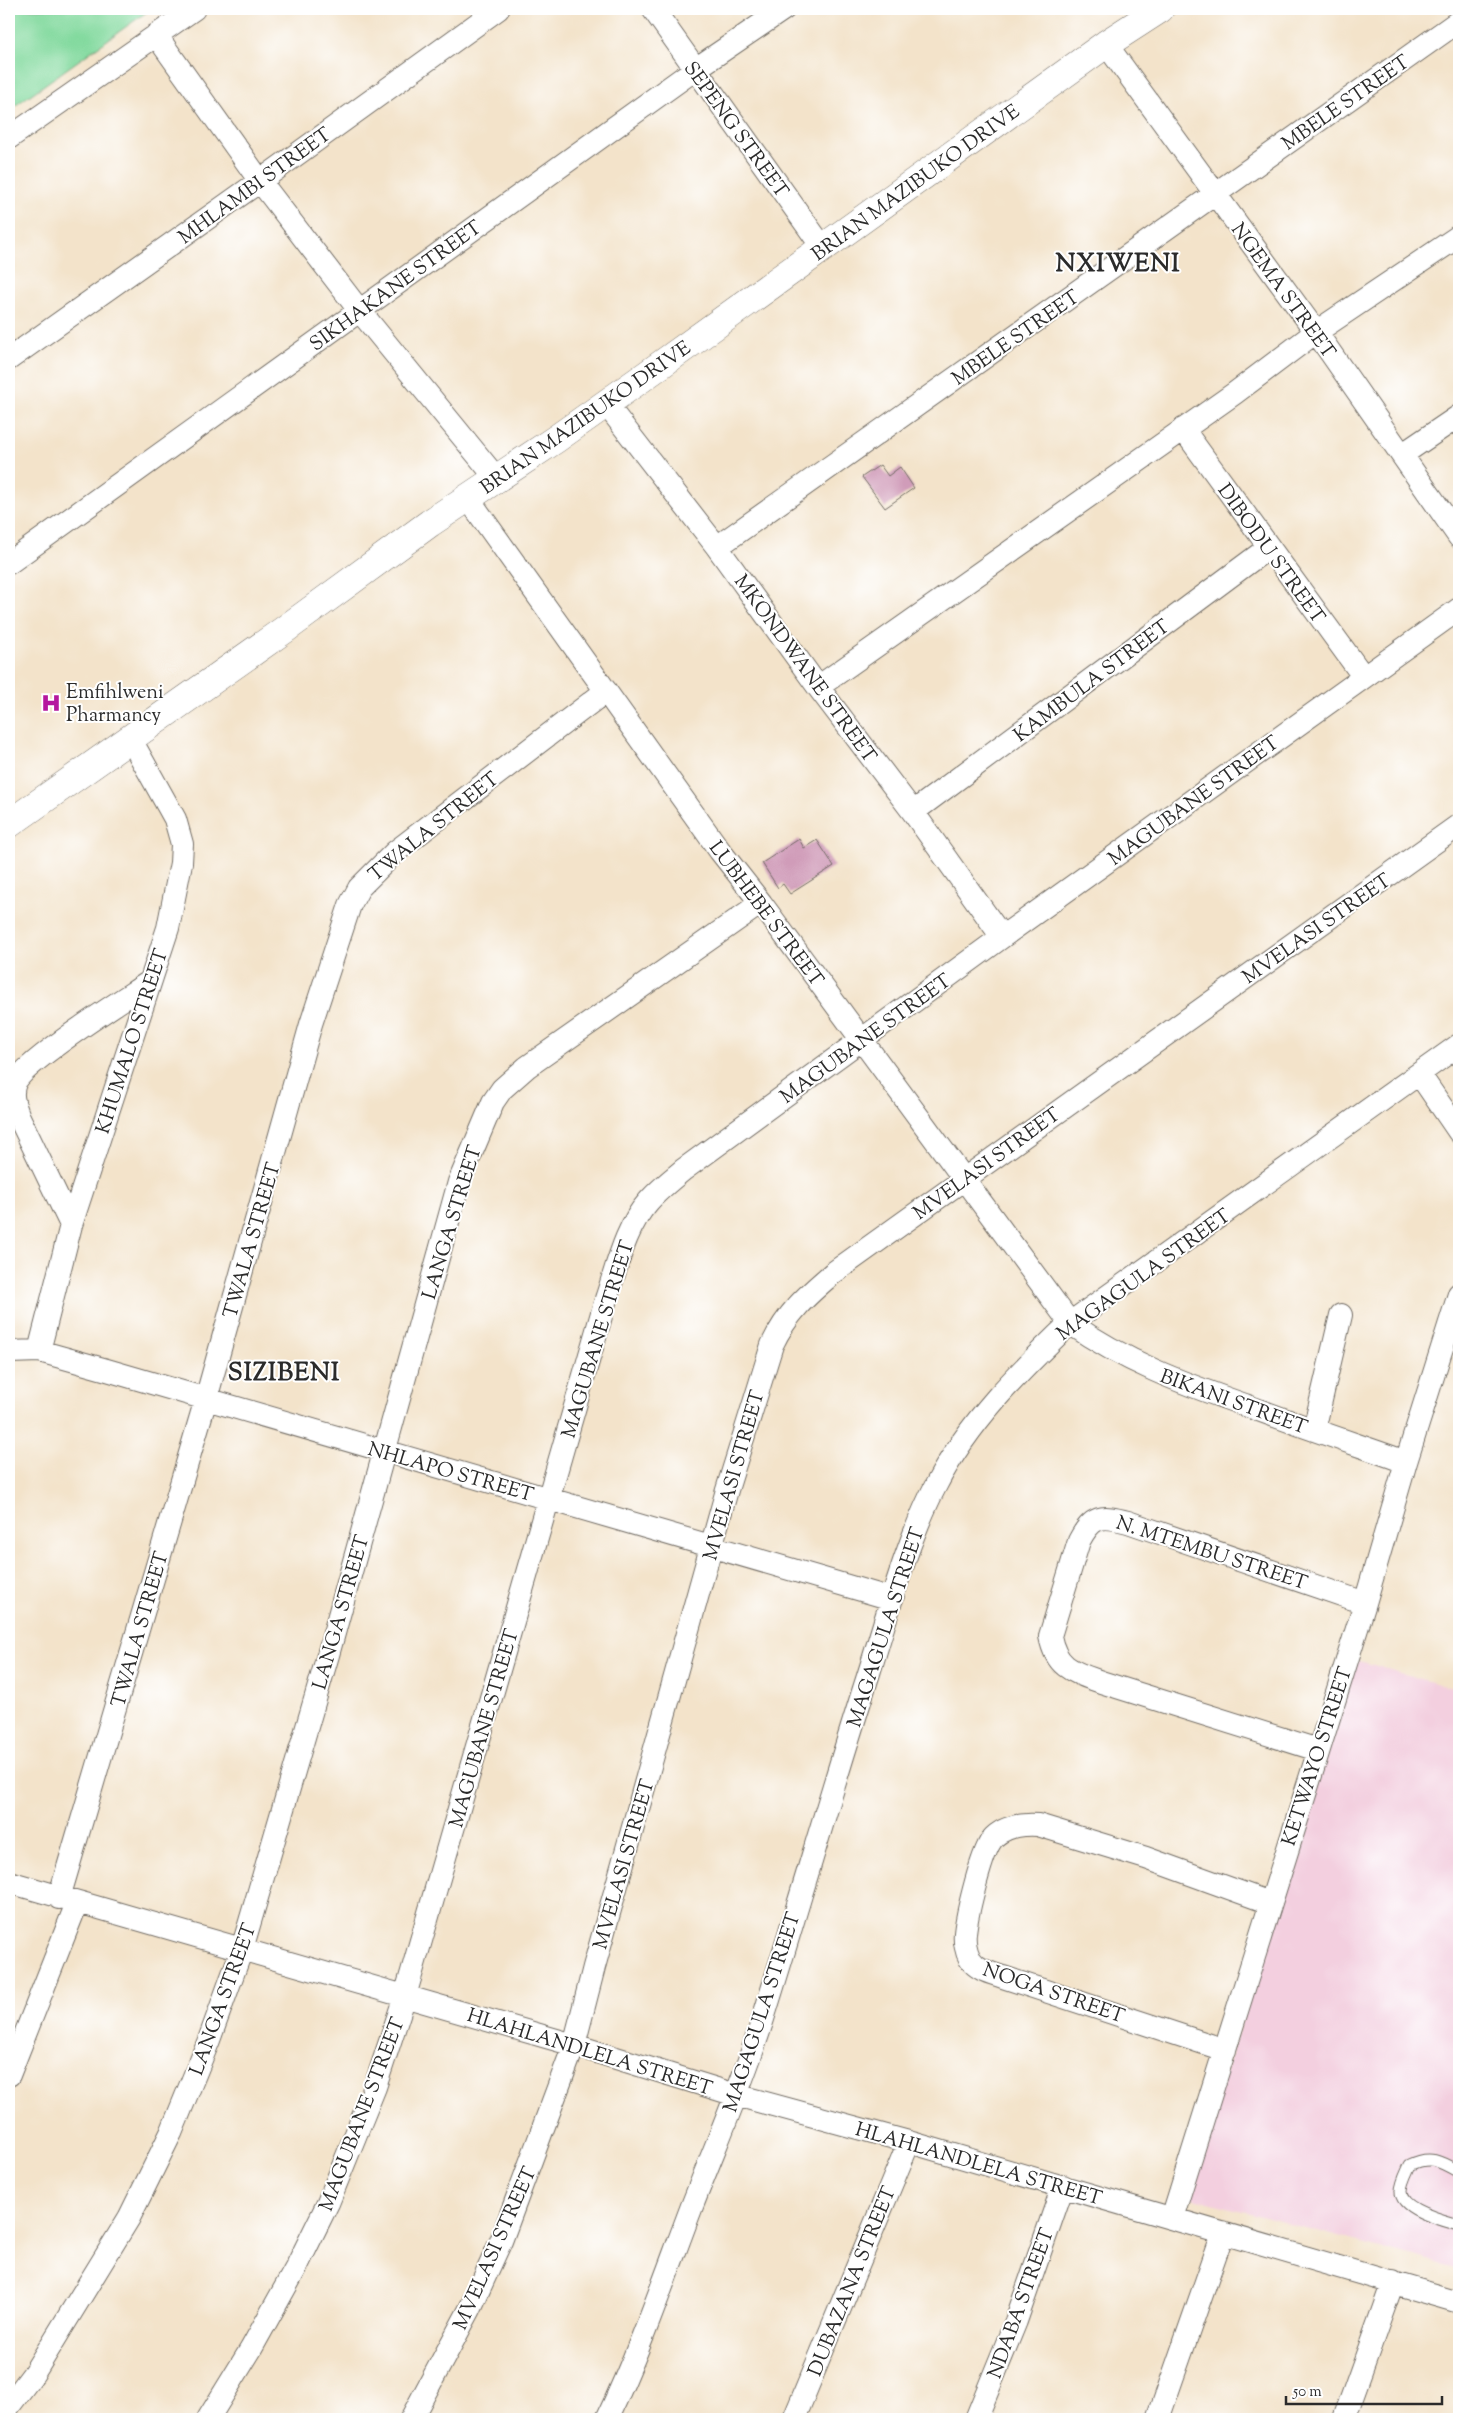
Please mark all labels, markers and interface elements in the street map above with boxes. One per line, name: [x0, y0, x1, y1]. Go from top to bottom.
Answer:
street label: MBELE STREET: [1277, 49, 1416, 159]
street label: SEPENG STREET: [675, 56, 794, 205]
street label: BRIAN MAZIBUKO DRIVE: [806, 98, 1027, 270]
street label: MHLAMBI STREET: [173, 122, 338, 252]
street label: SIKHAKANE STREET: [304, 215, 489, 359]
street label: NGEMA STREET: [1223, 217, 1341, 365]
district label: NXIWENI: [1056, 247, 1180, 283]
street label: MBELE STREET: [947, 284, 1086, 394]
street label: BRIAN MAZIBUKO DRIVE: [475, 335, 698, 503]
street label: DIBODU STREET: [1209, 478, 1331, 631]
street label: MKONDWANE STREET: [726, 569, 882, 770]
street label: KAMBULA STREET: [1008, 614, 1177, 750]
place label: Emfihlweni Pharmancy: [66, 679, 164, 731]
hospital icon: Emfihlweni Pharmancy: [40, 692, 62, 714]
street label: MAGUBANE STREET: [1103, 730, 1286, 874]
street label: TWALA STREET: [363, 766, 506, 890]
street label: LUBHEBE STREET: [701, 836, 829, 993]
street label: MVELASI STREET: [1237, 868, 1398, 992]
street label: KHUMALO STREET: [90, 945, 177, 1138]
street label: MAGUBANE STREET: [775, 968, 958, 1112]
street label: MVELASI STREET: [908, 1102, 1067, 1228]
street label: LANGA STREET: [416, 1142, 491, 1303]
street label: TWALA STREET: [217, 1159, 290, 1322]
street label: MAGAGULA STREET: [1051, 1203, 1238, 1349]
street label: MAGUBANE STREET: [555, 1237, 643, 1442]
district label: SIZIBENI: [228, 1356, 340, 1392]
street label: BIKANI STREET: [1155, 1363, 1311, 1444]
street label: MVELASI STREET: [697, 1387, 774, 1564]
street label: NHLAPO STREET: [364, 1436, 537, 1511]
street label: N. MTEMBU STREET: [1112, 1510, 1311, 1599]
street label: MAGAGULA STREET: [841, 1524, 933, 1732]
street label: LANGA STREET: [306, 1532, 378, 1693]
street label: TWALA STREET: [105, 1548, 178, 1711]
street label: MAGUBANE STREET: [443, 1626, 528, 1831]
street label: KETWAYO STREET: [1276, 1663, 1361, 1850]
street label: MVELASI STREET: [587, 1776, 664, 1953]
street label: MAGAGULA STREET: [717, 1909, 809, 2117]
street label: LANGA STREET: [183, 1920, 265, 2080]
street label: NOGA STREET: [978, 1956, 1128, 2032]
street label: HLAHLANDLELA STREET: [463, 2002, 716, 2105]
street label: MAGUBANE STREET: [313, 2014, 414, 2216]
street label: HLAHLANDLELA STREET: [852, 2116, 1105, 2215]
street label: MVELASI STREET: [447, 2163, 545, 2335]
street label: DUBAZANA STREET: [802, 2183, 905, 2381]
street label: NDABA STREET: [982, 2225, 1063, 2383]
scale bar: [1286, 2373, 1442, 2405]
text: 50 m: [1292, 2382, 1322, 2403]

